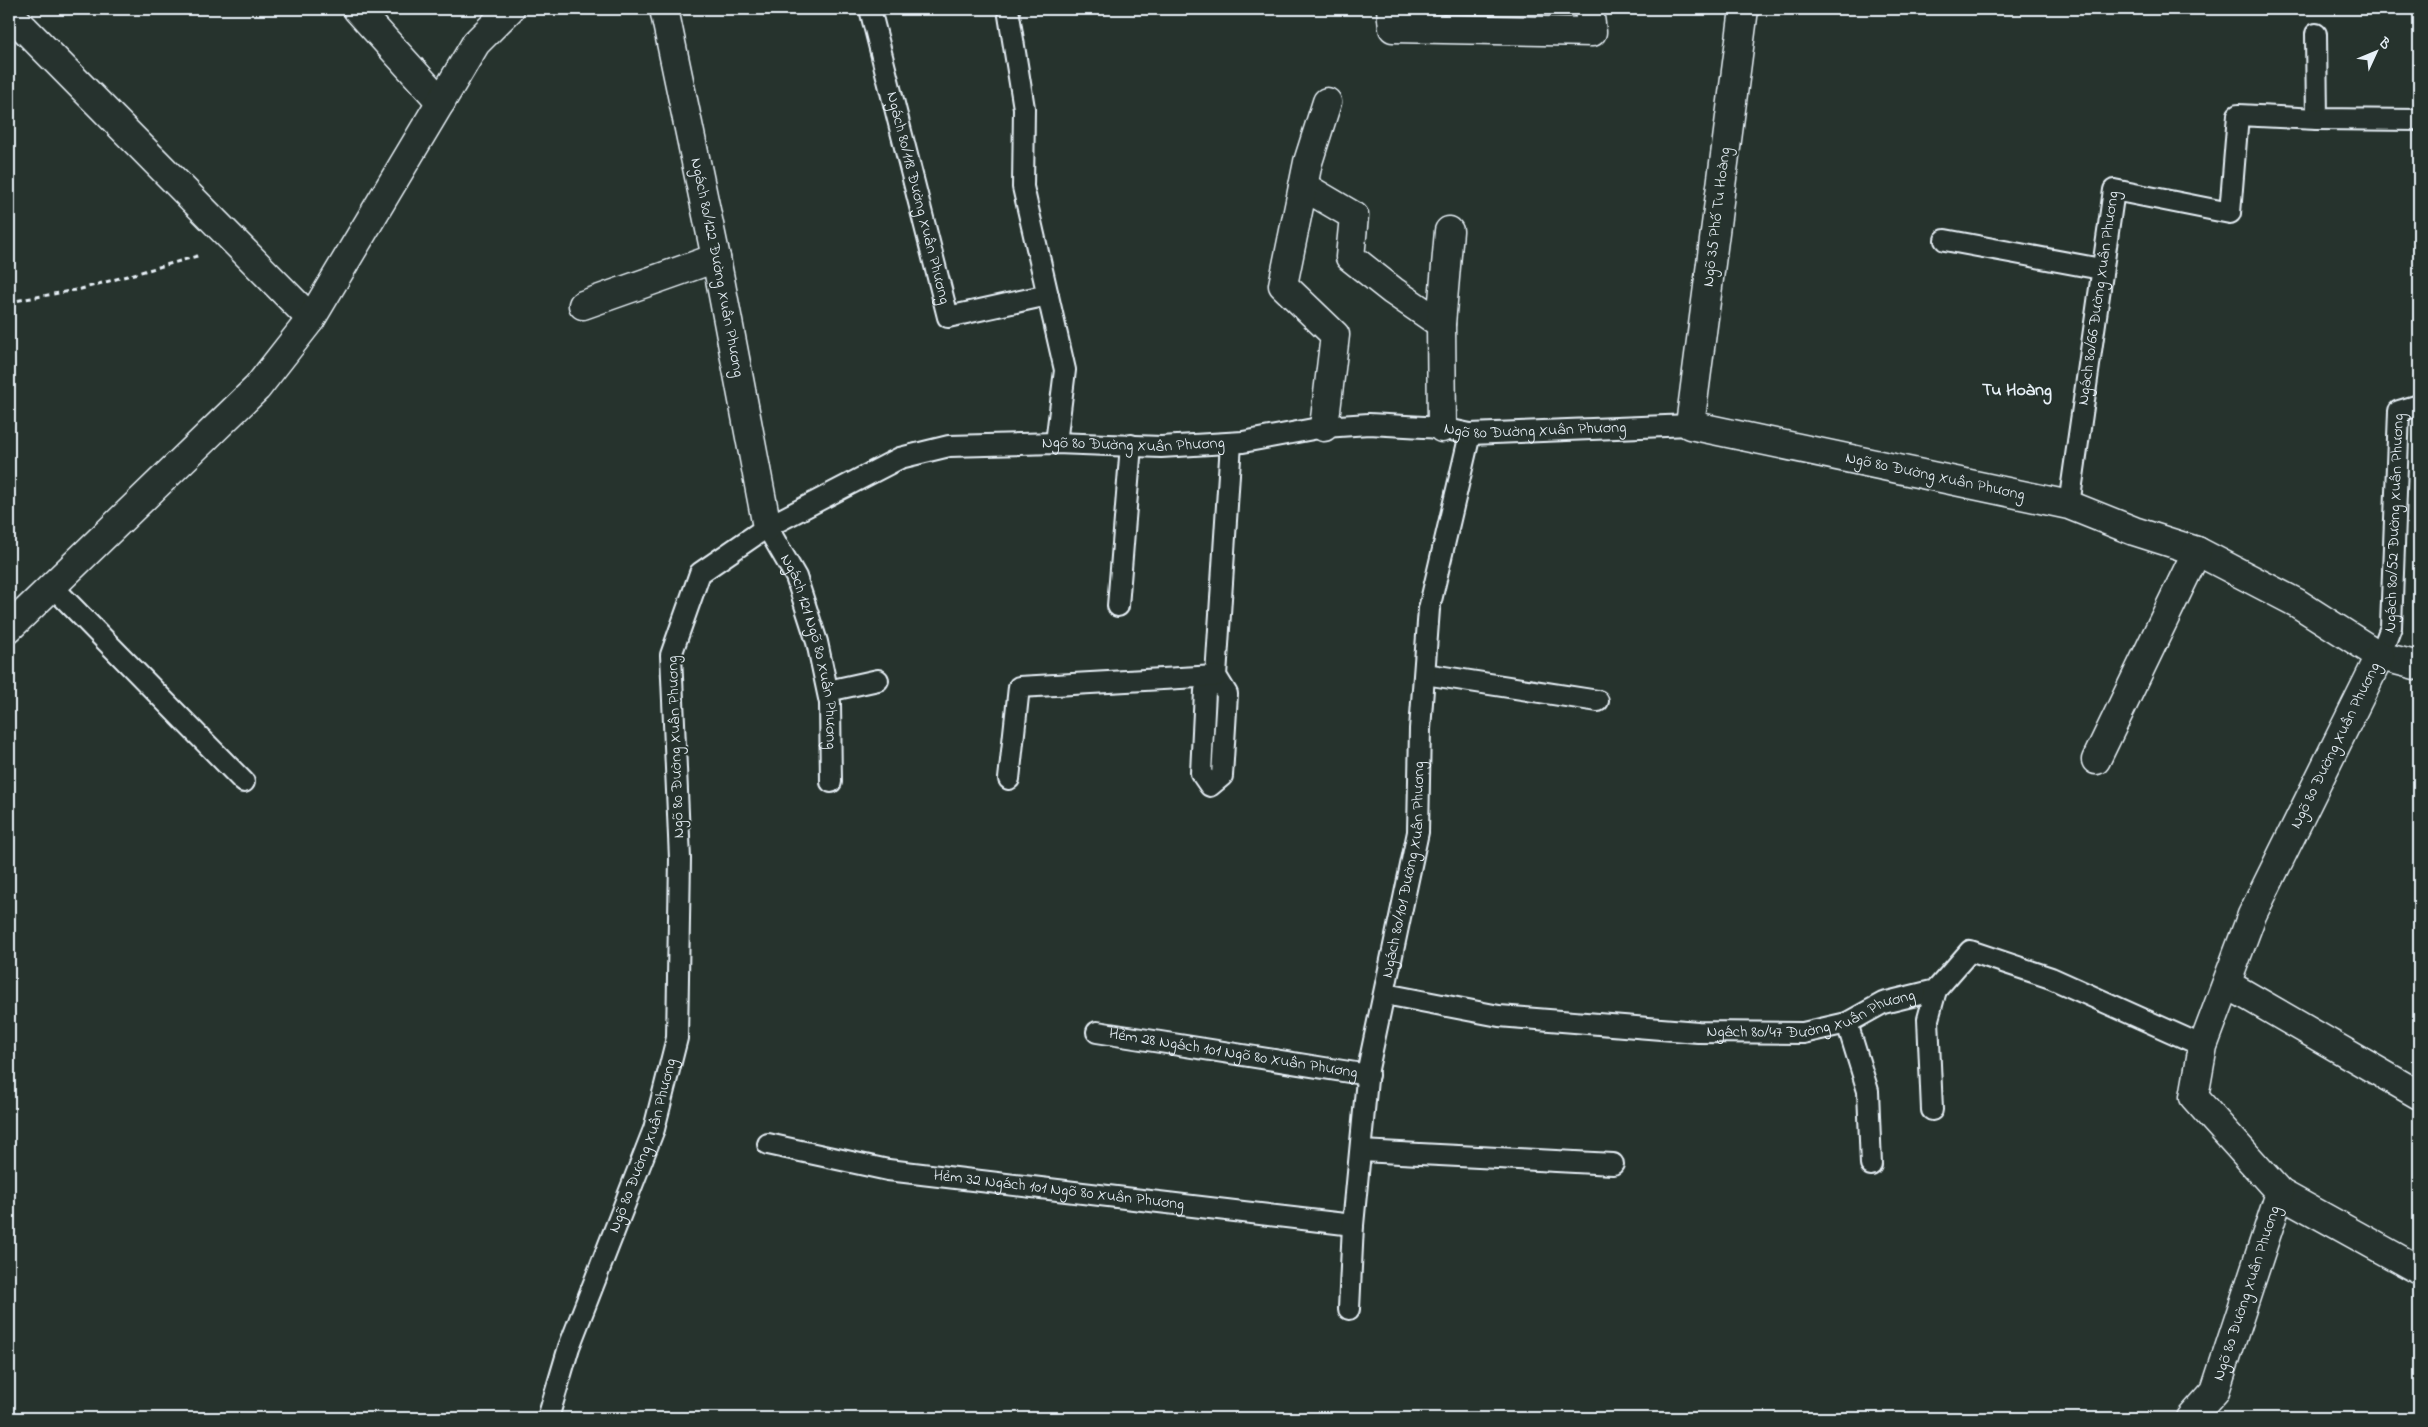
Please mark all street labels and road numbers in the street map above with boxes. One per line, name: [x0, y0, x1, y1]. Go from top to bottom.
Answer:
street label: Ngách 80/118 Đường Xuân Phương: [879, 89, 956, 307]
street label: Ngõ 35 Phố Tu Hoàng: [1697, 146, 1737, 288]
street label: Ngách 80/122 Đường Xuân Phương: [683, 156, 750, 379]
street label: Ngách 80/66 Đường Xuân Phương: [2071, 189, 2126, 407]
street label: Ngách 80/52 Đường Xuân Phương: [2378, 413, 2411, 637]
street label: Ngõ 80 Đường Xuân Phương: [1441, 416, 1627, 446]
street label: Ngõ 80 Đường Xuân Phương: [1042, 431, 1225, 459]
street label: Ngõ 80 Đường Xuân Phương: [1843, 446, 2027, 507]
street label: Ngách 121 Ngõ 80 Xuân Phương: [773, 550, 843, 749]
street label: Ngõ 80 Đường Xuân Phương: [661, 655, 691, 839]
street label: Ngõ 80 Đường Xuân Phương: [2284, 658, 2387, 833]
street label: Ngách 80/101 Đường Xuân Phương: [1376, 761, 1431, 980]
street label: Ngách 80/47 Đường Xuân Phương: [1706, 984, 1918, 1045]
street label: Hẻm 28 Ngách 101 Ngõ 80 Xuân Phương: [1107, 1022, 1359, 1085]
street label: Ngõ 80 Đường Xuân Phương: [603, 1056, 683, 1236]
street label: Hẻm 32 Ngách 101 Ngõ 80 Xuân Phương: [932, 1164, 1186, 1217]
street label: Ngõ 80 Đường Xuân Phương: [2207, 1203, 2287, 1384]

